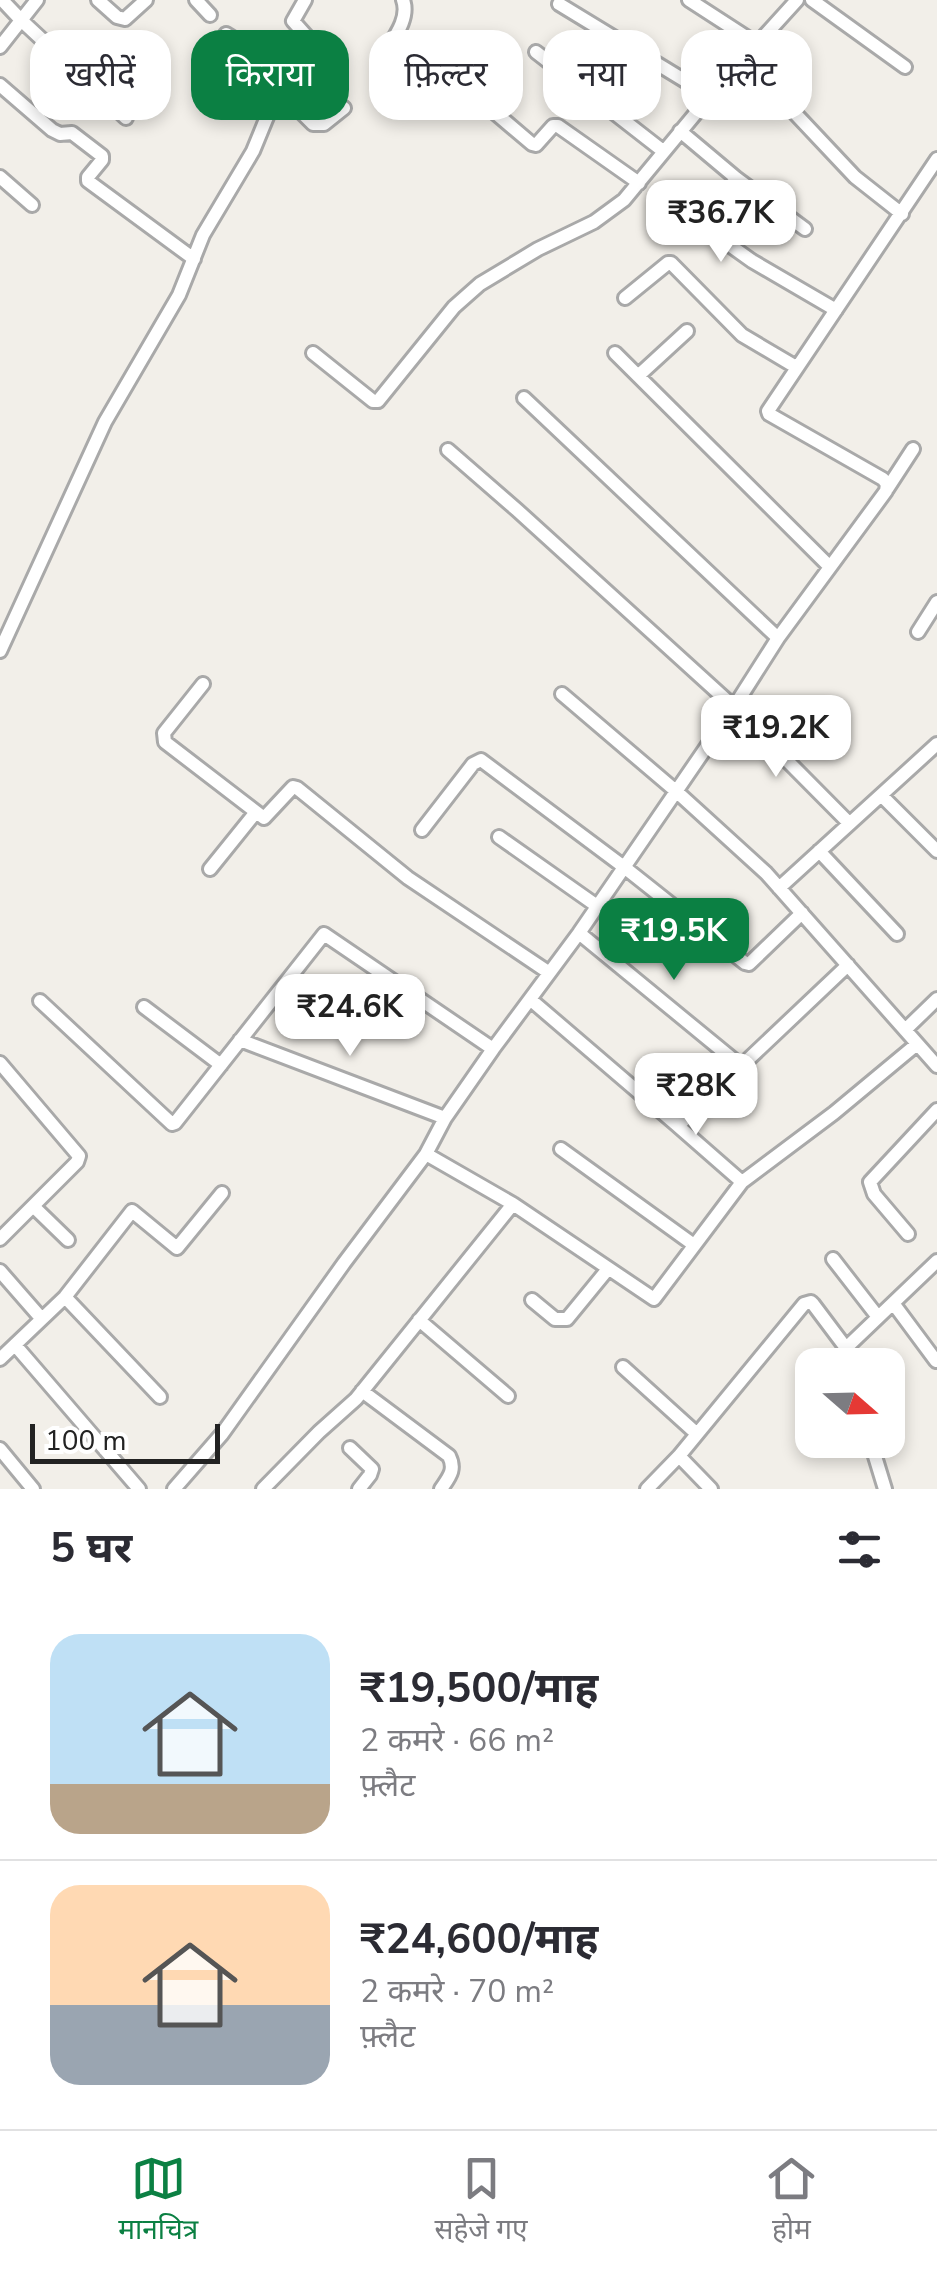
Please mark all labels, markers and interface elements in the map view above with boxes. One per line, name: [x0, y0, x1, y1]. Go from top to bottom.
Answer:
chip: खरीदें: [30, 30, 171, 120]
chip: किराया: [191, 30, 349, 120]
chip: फ़िल्टर: [369, 30, 523, 120]
chip: नया: [543, 30, 661, 120]
chip: फ़्लैट: [681, 30, 812, 120]
pin: ₹36.7K: [640, 180, 802, 265]
text: ₹36.7K: [668, 191, 774, 234]
pin: ₹19.2K: [695, 695, 857, 780]
text: ₹19.2K: [723, 706, 829, 749]
pin: ₹19.5K: [593, 898, 755, 983]
text: ₹19.5K: [621, 909, 727, 952]
pin: ₹24.6K: [269, 974, 431, 1059]
text: ₹24.6K: [297, 985, 403, 1028]
pin: ₹28K: [637, 1053, 755, 1138]
text: ₹28K: [657, 1064, 735, 1107]
north arrow: [795, 1348, 905, 1458]
map controls: [795, 1348, 905, 1458]
scale bar: [30, 1419, 220, 1464]
text: 100 m: [45, 1422, 127, 1460]
text: 5 घर: [50, 1520, 132, 1577]
icon: filters: [832, 1522, 887, 1577]
text: ₹19,500/माह: [360, 1660, 598, 1717]
icon: home: [130, 1674, 250, 1794]
text: 2 कमरे · 66 m²: [360, 1719, 554, 1762]
text: फ़्लैट: [360, 1764, 415, 1807]
text: ₹24,600/माह: [360, 1911, 598, 1968]
icon: home: [130, 1925, 250, 2045]
text: 2 कमरे · 70 m²: [360, 1970, 554, 2013]
text: फ़्लैट: [360, 2015, 415, 2058]
tab: मानचित्र: [118, 2151, 198, 2250]
tab: सहेजे गए: [435, 2151, 528, 2250]
tab: होम: [764, 2151, 819, 2250]

